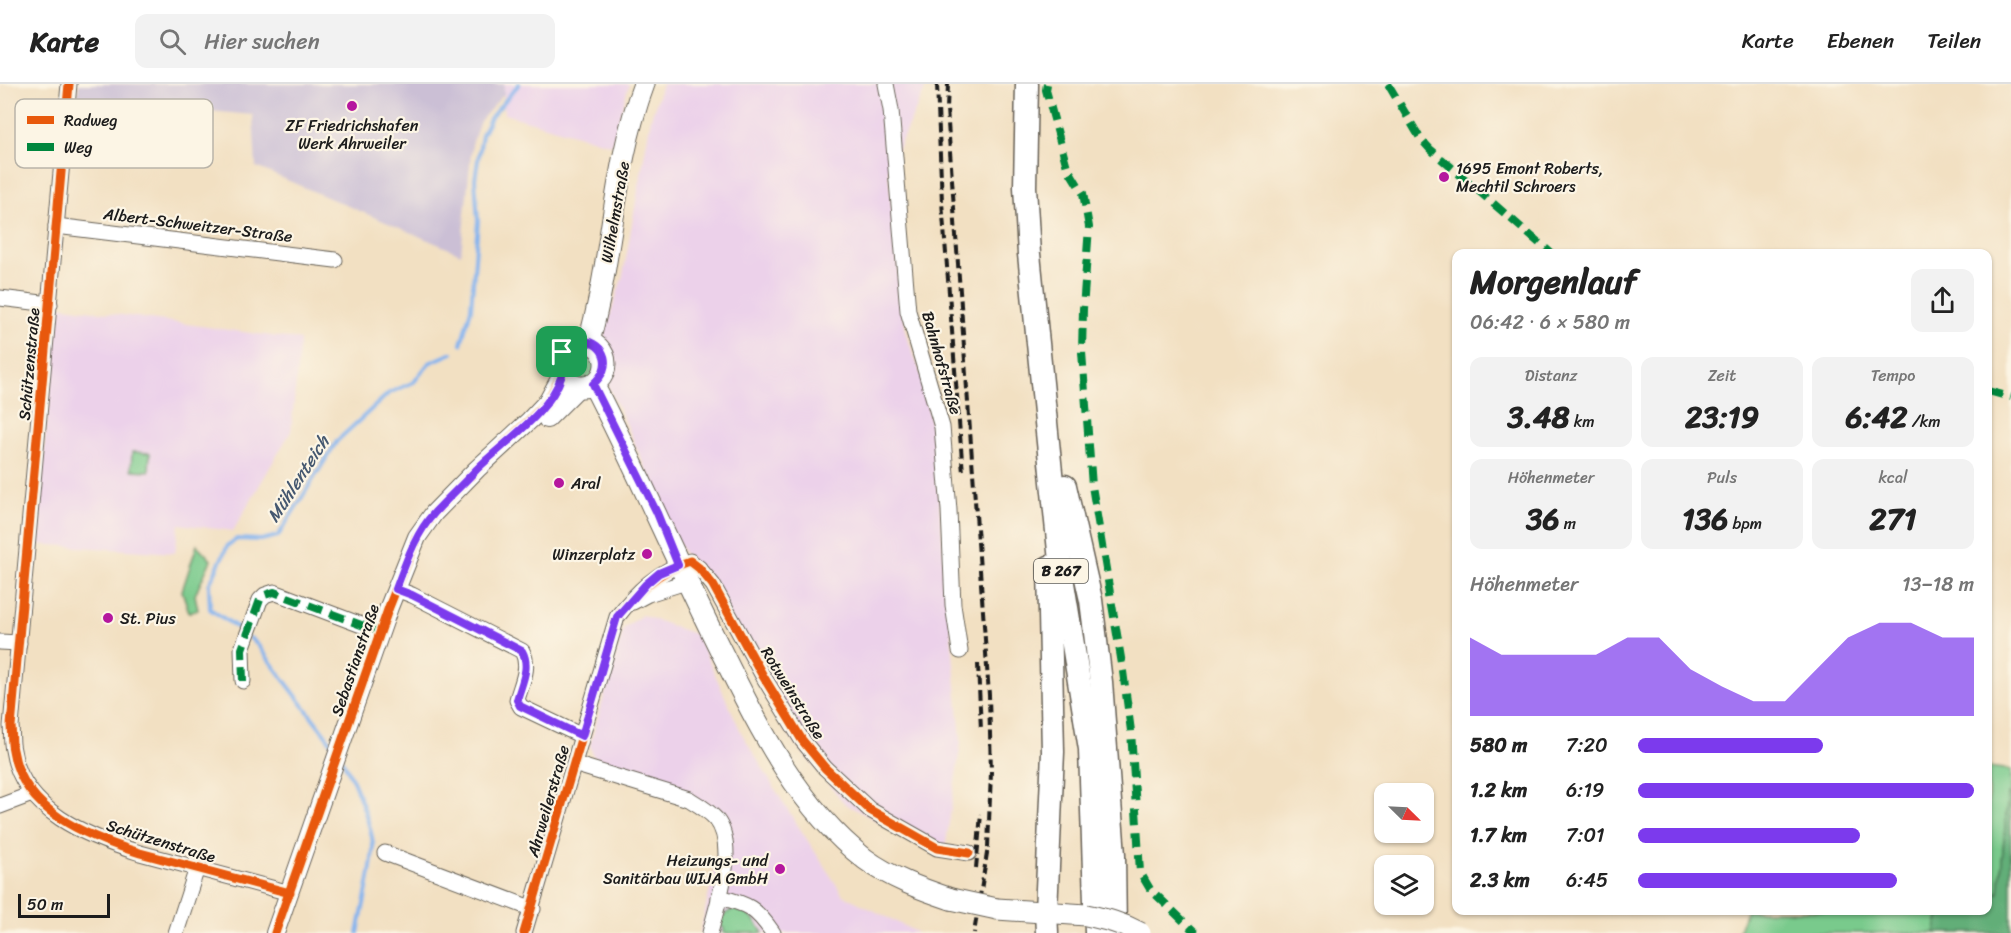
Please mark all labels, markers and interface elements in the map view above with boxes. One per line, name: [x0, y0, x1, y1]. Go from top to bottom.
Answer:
search box: [135, 14, 555, 68]
text: Karte: [30, 17, 99, 66]
text: Hier suchen: [204, 22, 319, 61]
text: Karte: [1742, 22, 1794, 60]
text: Ebenen: [1827, 22, 1894, 60]
text: Teilen: [1927, 22, 1981, 60]
icon: search: [156, 25, 189, 58]
legend: [15, 99, 213, 168]
marker: ZF Friedrichshafen Werk Ahrweiler: [345, 99, 359, 113]
text: Radweg: [64, 106, 118, 135]
place label: ZF Friedrichshafen Werk Ahrweiler: [286, 111, 419, 158]
text: Weg: [64, 133, 93, 162]
place label: 1695 Emont Roberts, Mechtil Schroers: [1456, 154, 1603, 201]
street label: Wilhelmstraße: [592, 159, 638, 265]
marker: 1695 Emont Roberts, Mechtil Schroers: [1437, 170, 1451, 184]
street label: Albert-Schweitzer-Straße: [101, 199, 294, 251]
text: Morgenlauf: [1470, 253, 1637, 311]
button: share: [1911, 269, 1974, 332]
text: 06:42 · 6 × 580 m: [1470, 305, 1630, 340]
street label: Schützenstraße: [10, 306, 48, 421]
street label: Bahnhofstraße: [913, 308, 971, 418]
pin: [536, 326, 587, 377]
icon: arrive: [545, 335, 578, 368]
text: Distanz: [1525, 361, 1577, 390]
text: Zeit: [1708, 361, 1736, 390]
text: Tempo: [1871, 361, 1915, 390]
text: 3.48: [1507, 390, 1570, 444]
text: 23:19: [1685, 390, 1759, 444]
text: 6:42: [1845, 390, 1908, 444]
text: km: [1570, 407, 1595, 436]
text: /km: [1908, 407, 1941, 436]
water label: Mühlenteich: [258, 428, 339, 529]
text: Höhenmeter: [1508, 463, 1594, 492]
text: Puls: [1707, 463, 1737, 492]
text: kcal: [1878, 463, 1908, 492]
place label: Aral: [570, 469, 601, 498]
marker: Aral: [552, 476, 566, 490]
text: 36: [1526, 492, 1560, 546]
text: 136: [1682, 492, 1728, 546]
text: 271: [1869, 492, 1917, 546]
text: m: [1560, 509, 1576, 538]
text: bpm: [1728, 509, 1762, 538]
place label: Winzerplatz: [552, 540, 635, 569]
marker: Winzerplatz: [640, 547, 654, 561]
road number: B 267: [1034, 559, 1088, 583]
text: Höhenmeter: [1470, 567, 1578, 602]
text: 13–18 m: [1902, 567, 1974, 602]
street label: Sebastianstraße: [322, 600, 388, 720]
place label: St. Pius: [120, 604, 176, 633]
marker: St. Pius: [101, 611, 115, 625]
street label: Rotweinstraße: [753, 641, 833, 745]
text: 580 m: [1470, 728, 1527, 763]
text: 7:20: [1566, 728, 1608, 763]
street label: Ahrweilerstraße: [518, 742, 578, 861]
text: 1.2 km: [1470, 773, 1527, 808]
text: 6:19: [1566, 773, 1604, 808]
north arrow: [1374, 783, 1434, 843]
map controls: [1374, 783, 1434, 915]
street label: Schützenstraße: [103, 811, 219, 871]
text: 1.7 km: [1470, 818, 1527, 853]
text: 7:01: [1566, 818, 1605, 853]
place label: Heizungs- und Sanitärbau WIJA GmbH: [603, 846, 770, 893]
button: layers: [1374, 855, 1434, 915]
marker: Heizungs- und Sanitärbau WIJA GmbH: [773, 862, 787, 876]
text: 2.3 km: [1470, 863, 1530, 898]
text: 6:45: [1566, 863, 1608, 898]
text: 50 m: [27, 890, 63, 919]
scale bar: [18, 891, 110, 918]

